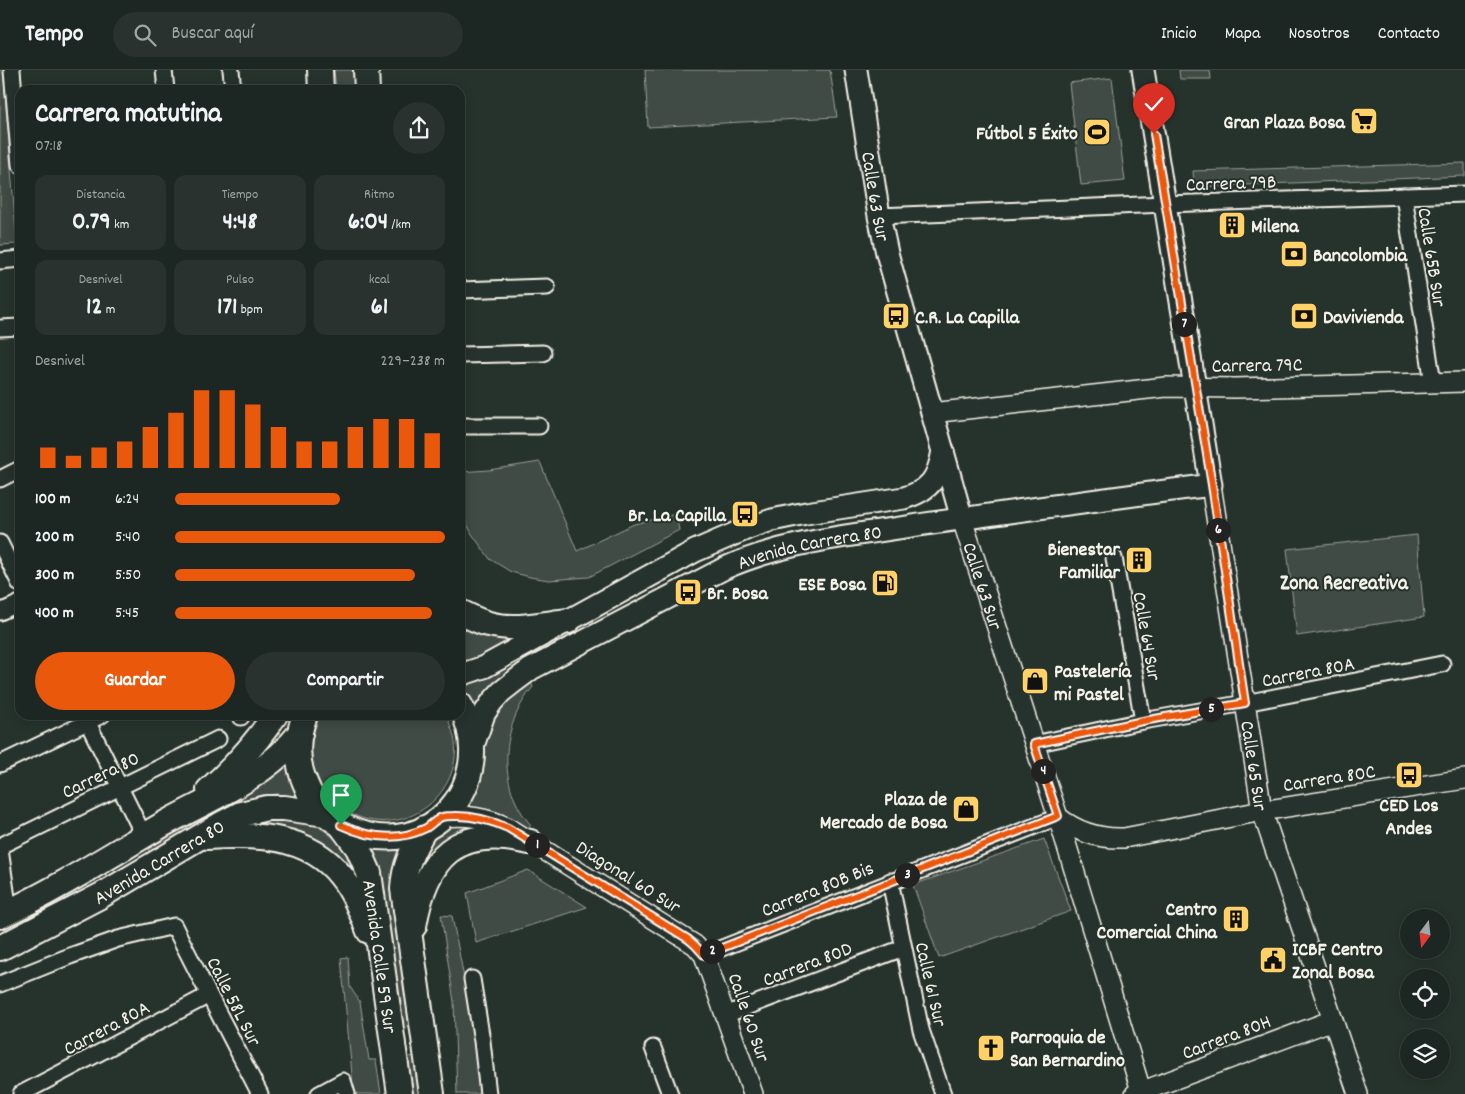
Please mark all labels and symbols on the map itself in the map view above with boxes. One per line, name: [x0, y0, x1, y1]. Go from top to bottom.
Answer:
pin: [1133, 83, 1175, 134]
supermarket icon: Gran Plaza Bosa: [1349, 106, 1379, 136]
place label: Gran Plaza Bosa: [1223, 110, 1346, 138]
sports icon: Fútbol 5 Éxito: [1082, 117, 1112, 147]
place label: Fútbol 5 Éxito: [976, 121, 1078, 149]
street label: Calle 63 Sur: [852, 150, 895, 245]
street label: Carrera 79B: [1185, 169, 1277, 201]
street label: Calle 65B Sur: [1408, 206, 1452, 310]
building icon: Milena: [1217, 210, 1247, 240]
place label: Milena: [1251, 214, 1299, 242]
bank icon: Bancolombia: [1279, 239, 1309, 269]
place label: Bancolombia: [1313, 243, 1408, 271]
bus stop icon: C.R. La Capilla: [881, 301, 911, 331]
bank icon: Davivienda: [1289, 301, 1319, 331]
place label: C.R. La Capilla: [915, 305, 1020, 333]
place label: Davivienda: [1323, 305, 1404, 333]
pin: 7: [1172, 312, 1196, 336]
street label: Carrera 79C: [1211, 352, 1303, 382]
bus stop icon: Br. La Capilla: [730, 499, 760, 529]
place label: Br. La Capilla: [628, 503, 727, 531]
pin: 6: [1206, 518, 1230, 542]
street label: Avenida Carrera 80: [734, 520, 884, 579]
place label: Bienestar Familiar: [1047, 537, 1121, 588]
street label: Calle 63 Sur: [953, 539, 1008, 634]
building icon: Bienestar Familiar: [1124, 545, 1154, 575]
fuel station icon: ESE Bosa: [870, 568, 900, 598]
district label: Zona Recreativa: [1280, 570, 1409, 600]
place label: ESE Bosa: [798, 572, 867, 600]
bus stop icon: Br. Bosa: [673, 577, 703, 607]
place label: Br. Bosa: [707, 581, 769, 609]
street label: Calle 64 Sur: [1123, 590, 1167, 684]
street label: Carrera 80A: [1260, 651, 1358, 697]
place label: Pastelería mi Pastel: [1054, 659, 1132, 710]
shop icon: Pastelería mi Pastel: [1020, 666, 1050, 696]
pin: 5: [1198, 696, 1224, 722]
street label: Calle 65 Sur: [1231, 719, 1273, 814]
street label: Carrera 80: [58, 746, 145, 808]
pin: 4: [1030, 758, 1056, 784]
street label: Carrera 80C: [1281, 759, 1378, 801]
bus stop icon: CED Los Andes: [1394, 760, 1424, 790]
pin: [320, 774, 362, 825]
place label: Plaza de Mercado de Bosa: [820, 787, 948, 838]
place label: CED Los Andes: [1379, 793, 1439, 844]
shop icon: Plaza de Mercado de Bosa: [951, 794, 981, 824]
street label: Avenida Carrera 80: [90, 814, 231, 914]
pin: 1: [524, 832, 550, 858]
street label: Diagonal 60 Sur: [569, 835, 686, 922]
street label: Carrera 80B Bis: [758, 856, 878, 926]
pin: 3: [894, 862, 920, 888]
street label: Avenida Calle 59 Sur: [353, 878, 402, 1036]
place label: Centro Comercial China: [1097, 897, 1218, 948]
building icon: Centro Comercial China: [1221, 904, 1251, 934]
north arrow: [1400, 909, 1450, 959]
street label: Carrera 80D: [759, 936, 857, 996]
place label: ICBF Centro Zonal Bosa: [1292, 937, 1383, 988]
pin: 2: [700, 938, 724, 964]
street label: Calle 61 Sur: [906, 940, 952, 1030]
public building icon: ICBF Centro Zonal Bosa: [1258, 945, 1288, 975]
street label: Calle 58L Sur: [198, 953, 267, 1052]
street label: Calle 60 Sur: [719, 970, 776, 1067]
street label: Carrera 80A: [59, 995, 156, 1064]
street label: Carrera 80H: [1178, 1009, 1276, 1069]
place label: Parroquia de San Bernardino: [1010, 1025, 1125, 1076]
church icon: Parroquia de San Bernardino: [976, 1033, 1006, 1063]

